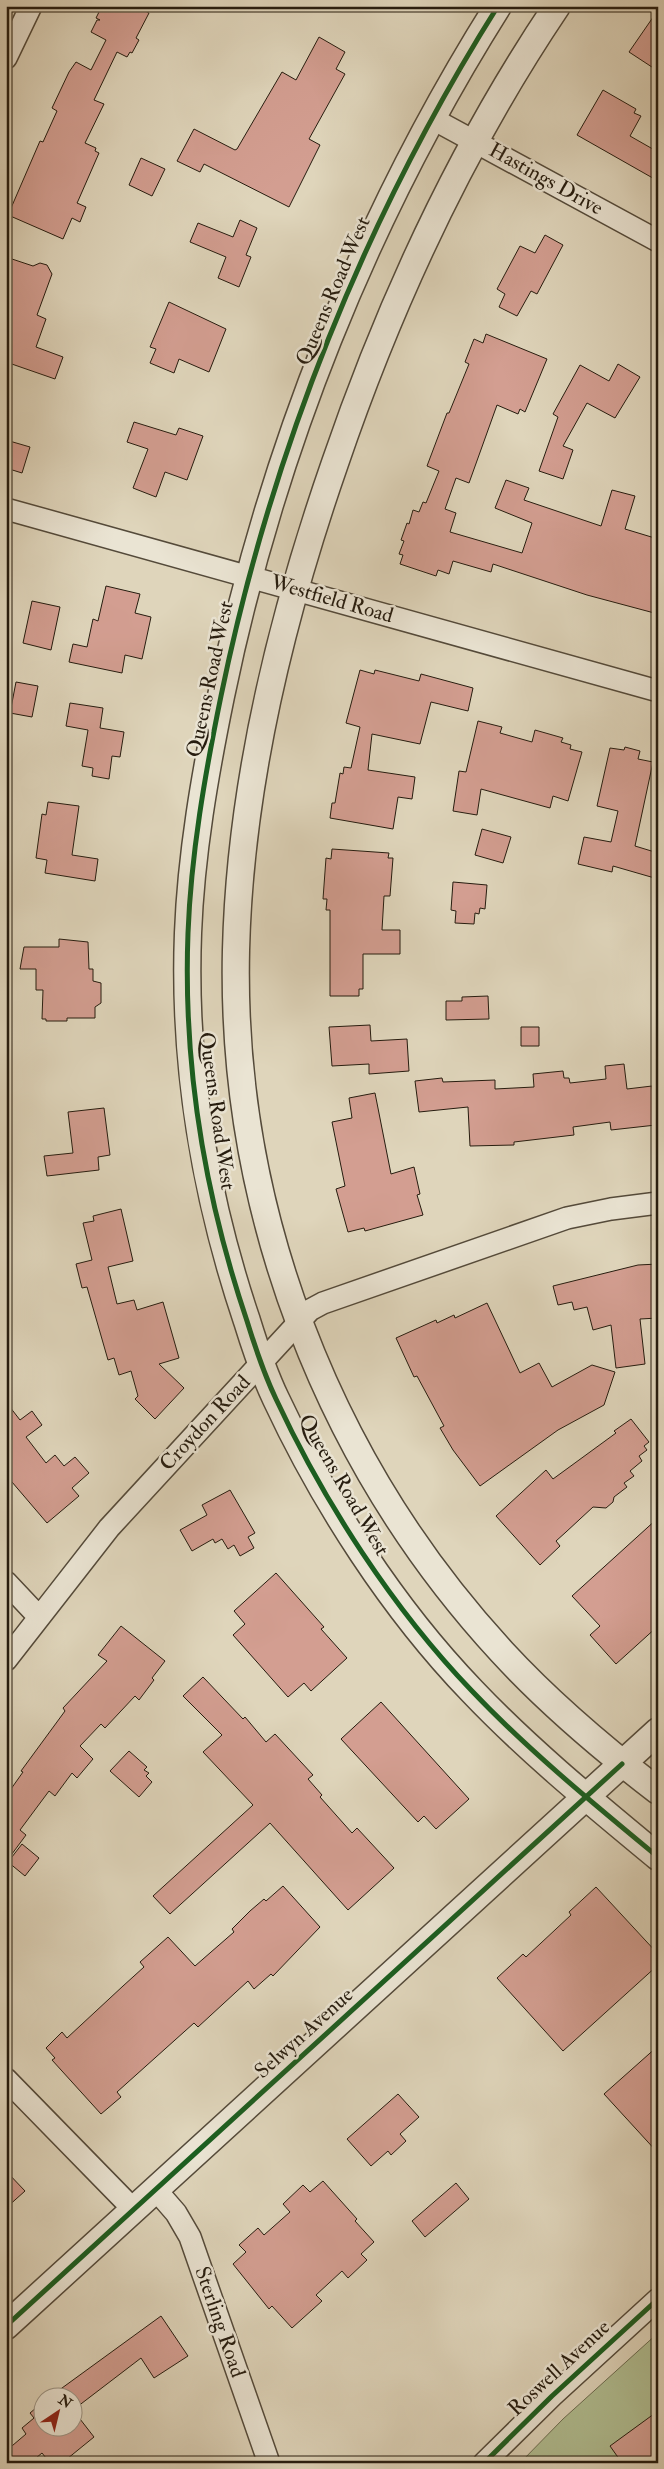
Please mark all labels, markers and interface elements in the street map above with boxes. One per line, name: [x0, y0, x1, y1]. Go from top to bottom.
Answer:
street label: Hastings Drive: [484, 137, 608, 222]
street label: Queens Road West: [289, 212, 377, 370]
street label: Westfield Road: [266, 568, 397, 630]
street label: Queens Road West: [180, 598, 240, 760]
street label: Queens Road West: [193, 1030, 241, 1192]
street label: Croydon Road: [154, 1369, 257, 1477]
street label: Queens Road West: [293, 1409, 396, 1561]
street label: Selwyn Avenue: [249, 1981, 359, 2084]
street label: Sterling Road: [188, 2263, 252, 2382]
street label: Roswell Avenue: [502, 2314, 616, 2422]
north arrow: [32, 2386, 82, 2436]
text: N: [54, 2391, 76, 2413]

